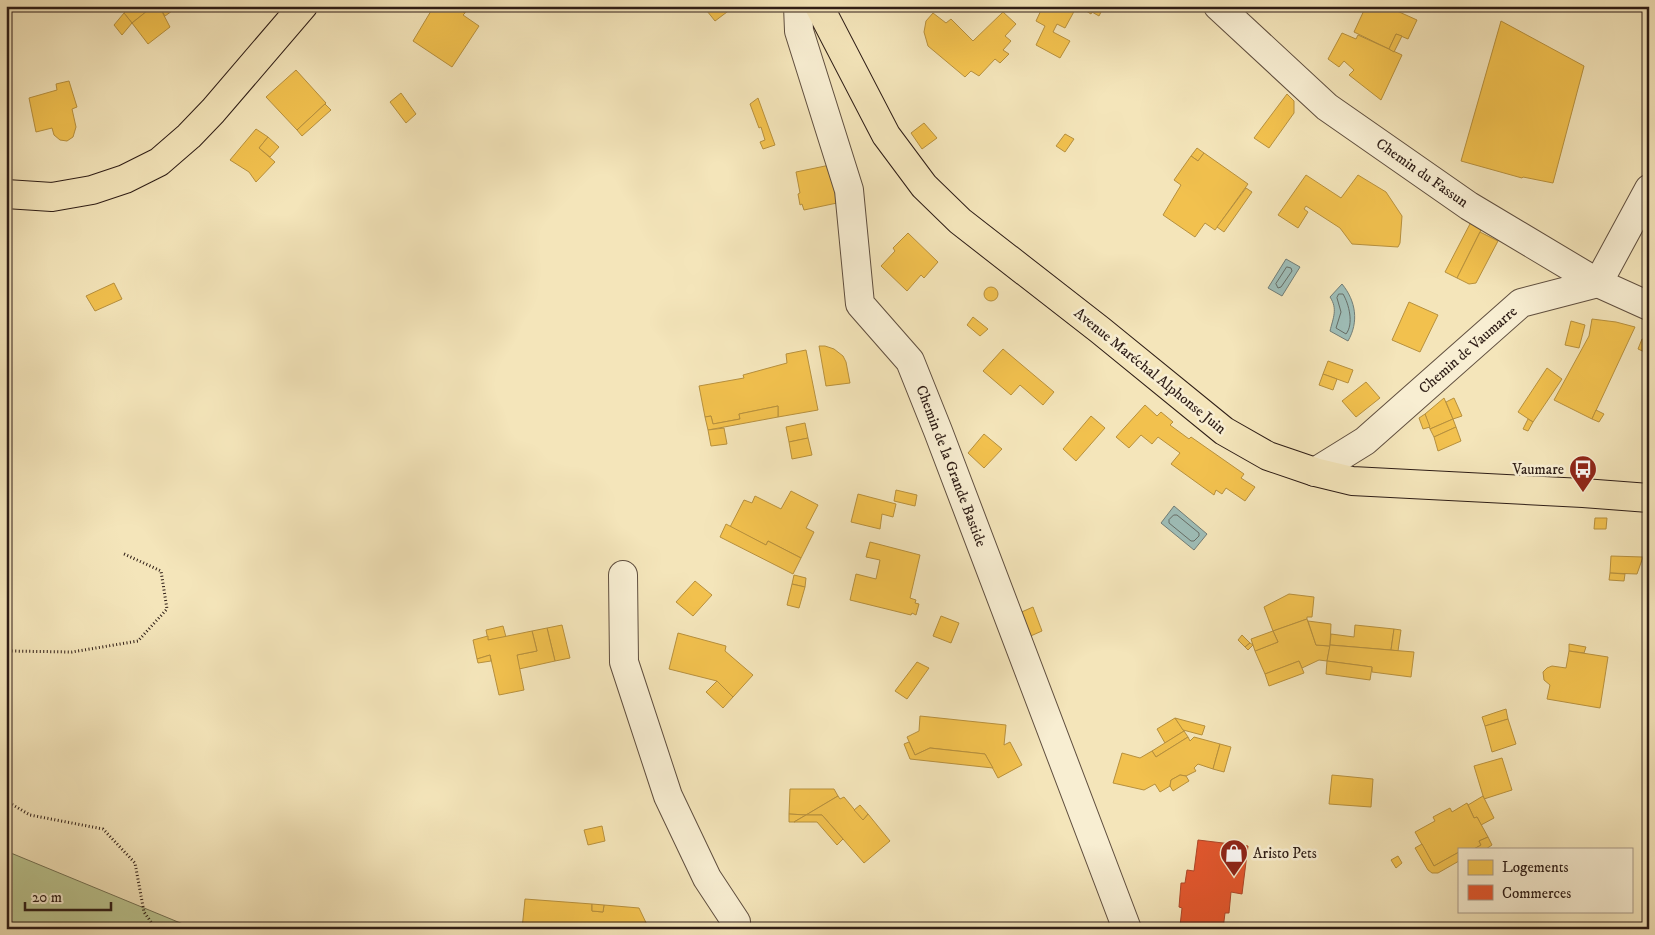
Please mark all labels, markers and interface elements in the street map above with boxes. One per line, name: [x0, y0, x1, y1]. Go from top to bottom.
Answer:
street label: Chemin du Fassun: [1372, 134, 1472, 212]
street label: Chemin de Vaumarre: [1415, 302, 1521, 398]
street label: Avenue Maréchal Alphonse Juin: [1070, 304, 1230, 438]
street label: Chemin de la Grande Bastide: [911, 382, 991, 550]
bus stop icon: Vaumare: [1568, 454, 1598, 493]
place label: Vaumare: [1511, 460, 1564, 479]
shop icon: Aristo Pets: [1219, 838, 1249, 877]
place label: Aristo Pets: [1253, 844, 1317, 863]
legend: [1458, 848, 1632, 912]
text: Logements: [1502, 858, 1569, 877]
scale bar: [25, 880, 111, 912]
text: Commerces: [1502, 884, 1571, 903]
text: 20 m: [32, 888, 62, 907]

